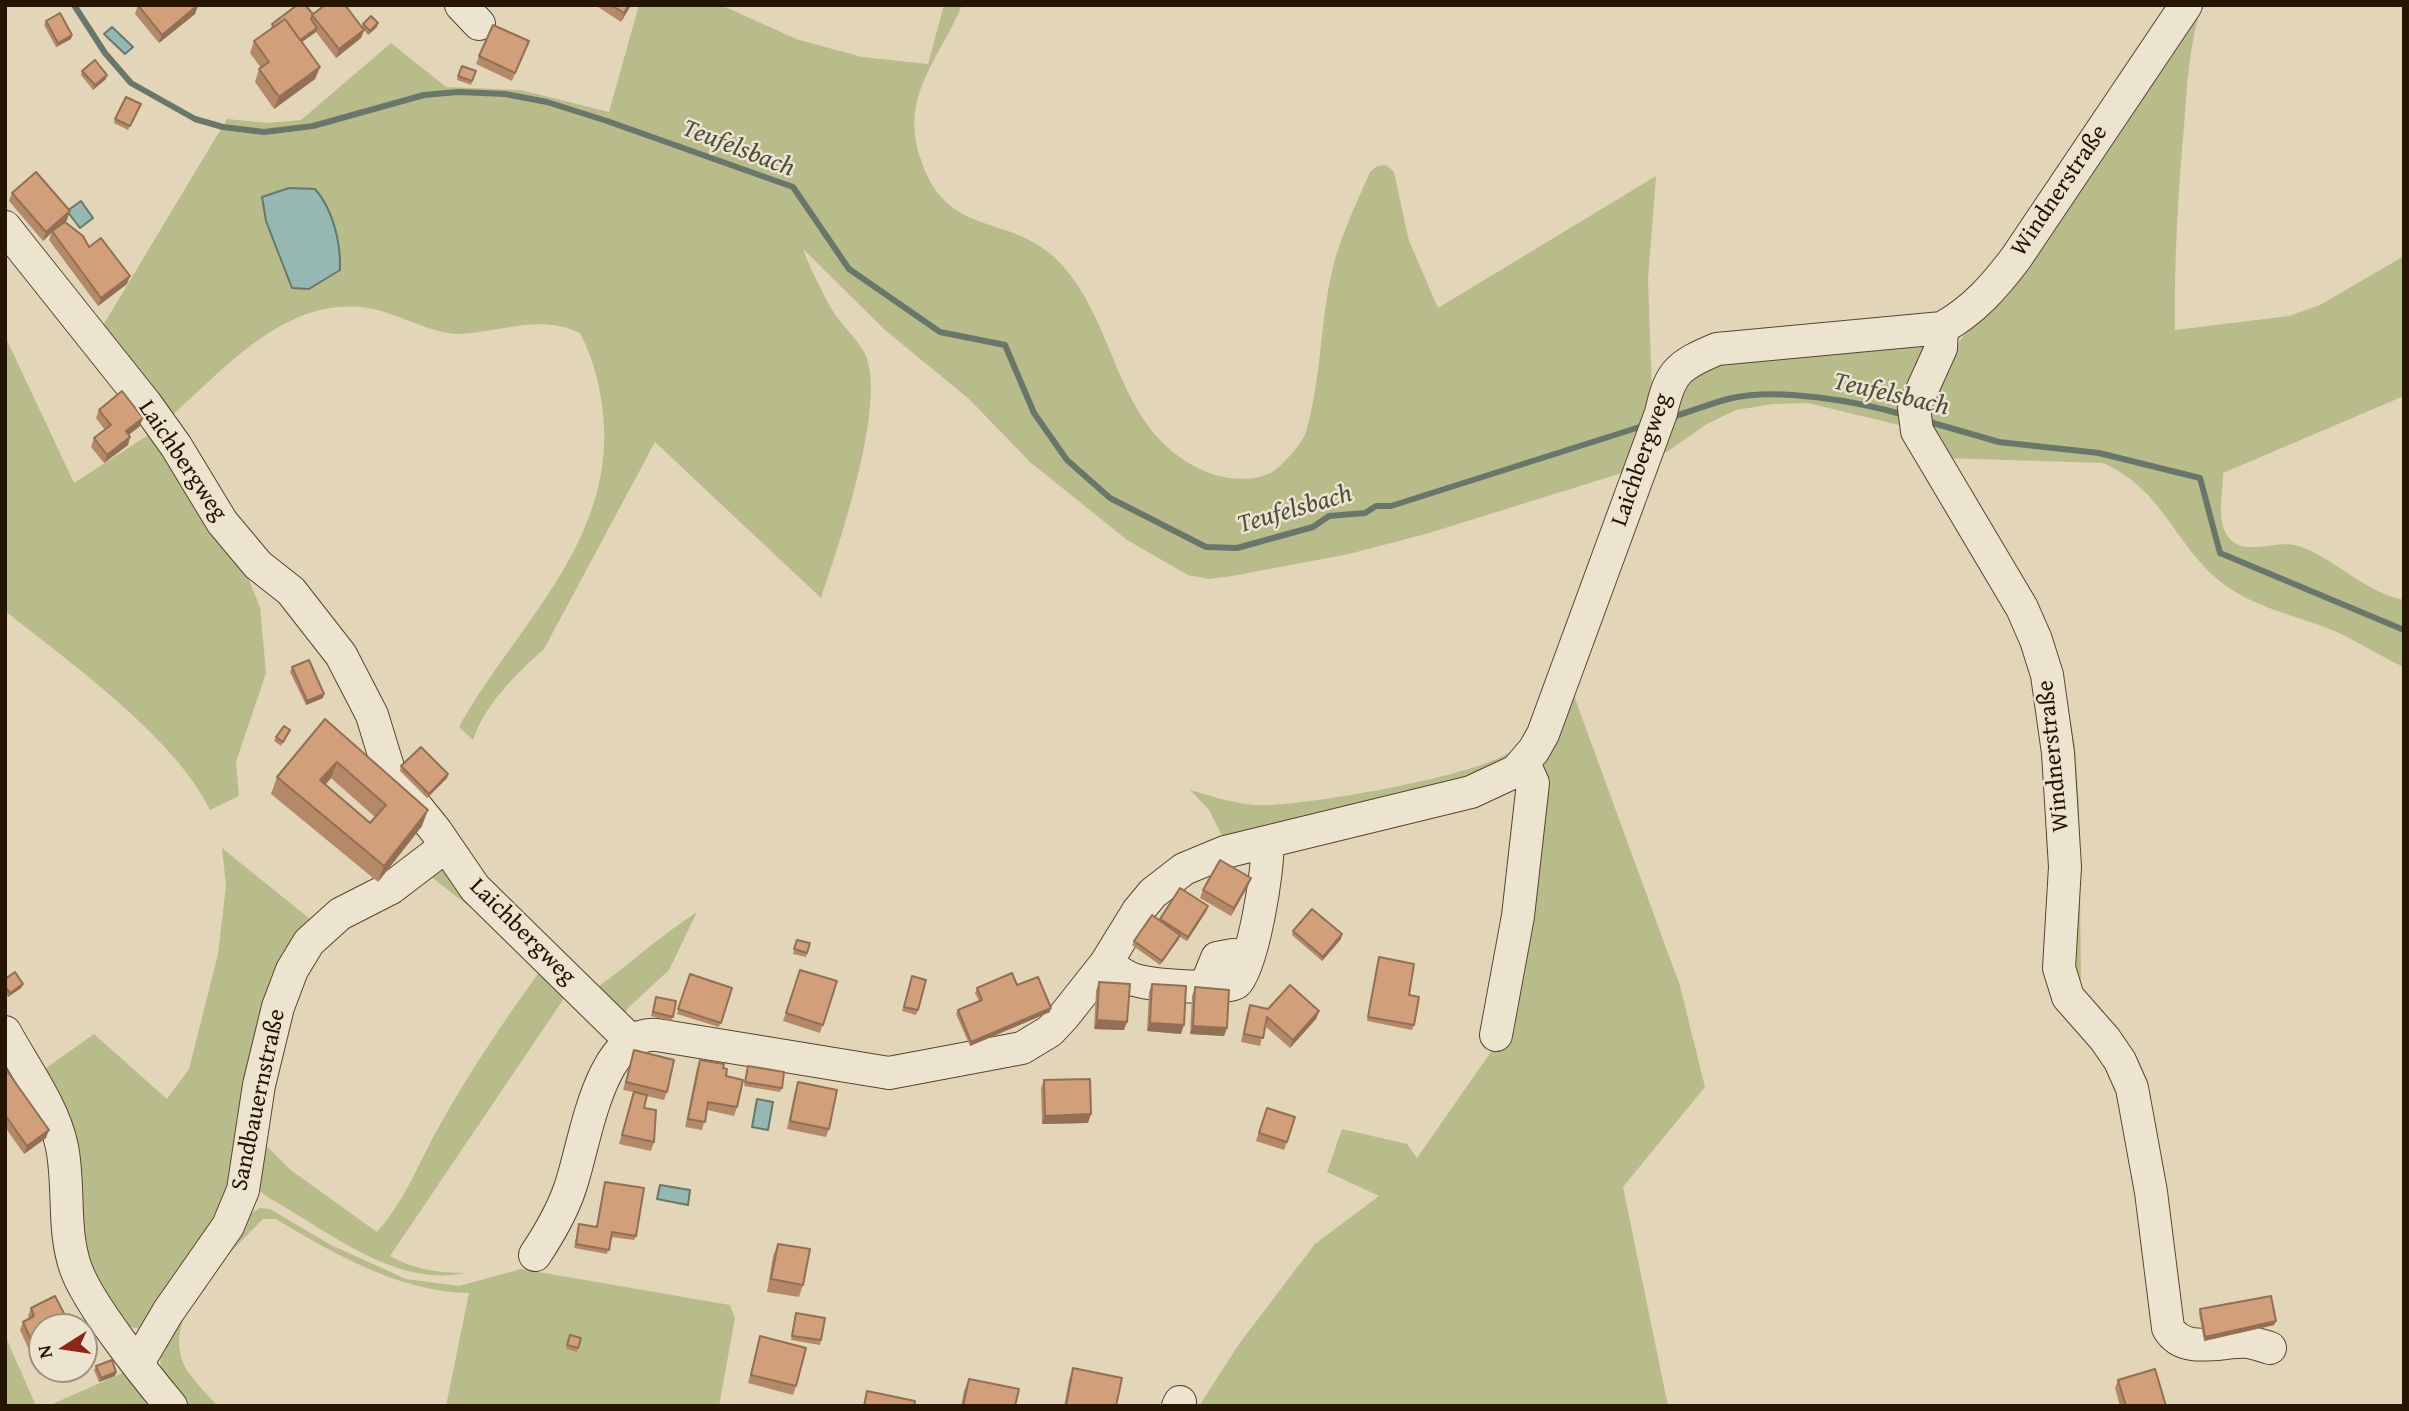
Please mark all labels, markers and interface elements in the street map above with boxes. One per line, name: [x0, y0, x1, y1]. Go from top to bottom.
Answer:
water label: Teufelsbach: [677, 113, 799, 185]
street label: Windnerstraße: [2005, 120, 2115, 262]
water label: Teufelsbach: [1830, 367, 1952, 423]
street label: Laichbergweg: [1606, 390, 1678, 530]
street label: Laichbergweg: [131, 395, 233, 527]
water label: Teufelsbach: [1234, 479, 1356, 541]
street label: Windnerstraße: [2032, 679, 2076, 833]
street label: Laichbergweg: [463, 873, 581, 991]
street label: Sandbauernstraße: [226, 1006, 292, 1194]
north arrow: [28, 1313, 98, 1383]
text: N: [29, 1343, 59, 1361]

